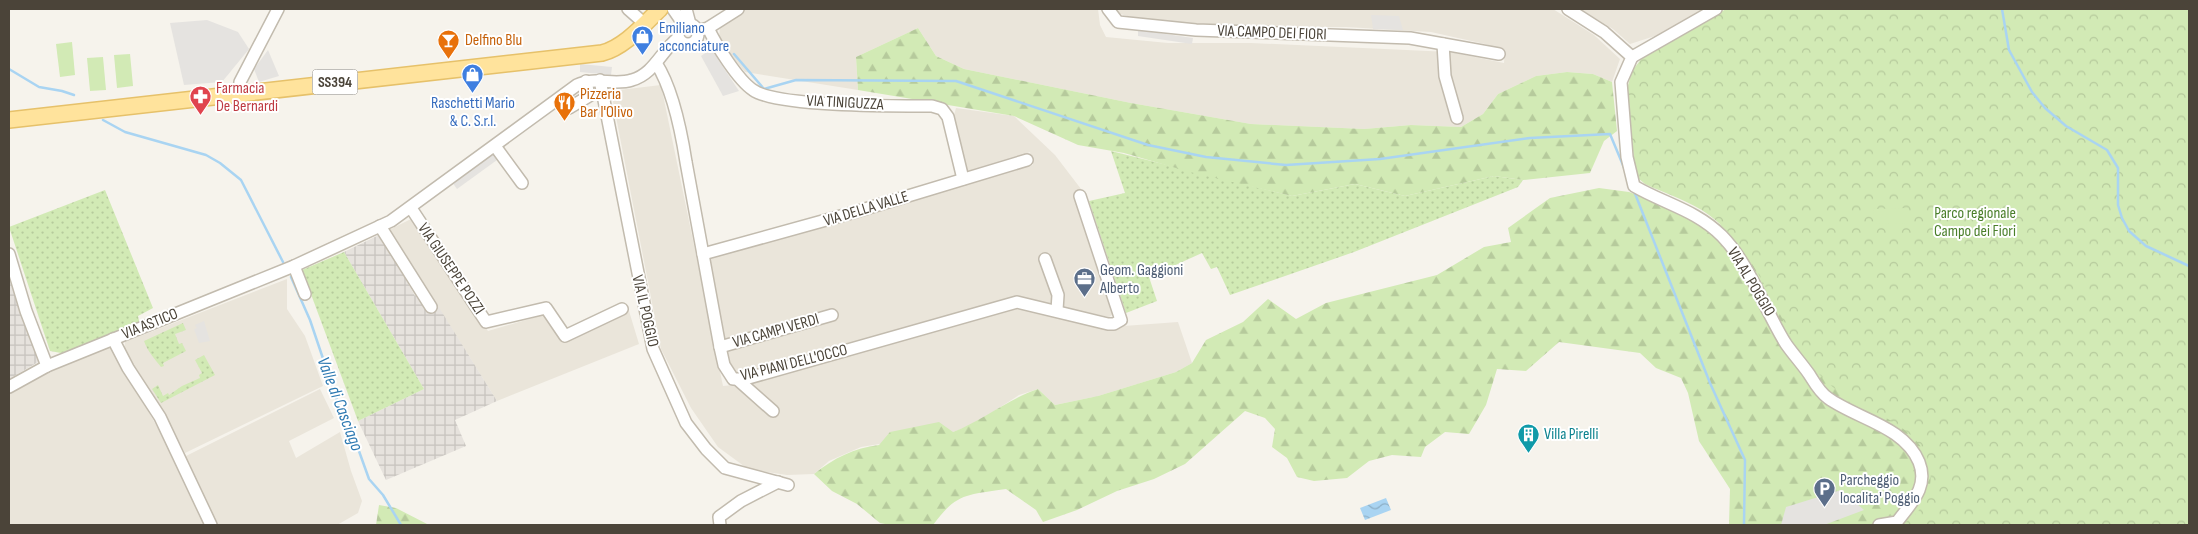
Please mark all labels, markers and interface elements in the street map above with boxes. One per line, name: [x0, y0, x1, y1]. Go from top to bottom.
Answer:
place label: Emiliano acconciature: [659, 19, 729, 56]
street label: VIA CAMPO DEI FIORI: [1217, 22, 1327, 44]
shop icon: Emiliano acconciature: [631, 25, 655, 56]
bar icon: Delfino Blu: [437, 28, 461, 59]
place label: Delfino Blu: [465, 31, 522, 50]
shop icon: Raschetti Mario & C. S.r.l.: [461, 62, 485, 93]
road number: SS394: [312, 70, 358, 94]
place label: Farmacia De Bernardi: [216, 79, 278, 116]
pharmacy icon: Farmacia De Bernardi: [188, 85, 212, 116]
place label: Pizzeria Bar l'Olivo: [580, 85, 633, 122]
restaurant icon: Pizzeria Bar l'Olivo: [552, 91, 576, 122]
street label: VIA TINIGUZZA: [806, 91, 884, 115]
place label: Raschetti Mario & C. S.r.l.: [431, 94, 515, 131]
street label: VIA DELLA VALLE: [821, 187, 911, 231]
park label: Parco regionale Campo dei Fiori: [1934, 204, 2016, 241]
street label: VIA GIUSEPPE POZZI: [413, 220, 489, 318]
street label: VIA AL POGGIO: [1723, 244, 1779, 320]
place label: Geom. Gaggioni Alberto: [1099, 261, 1183, 298]
office icon: Geom. Gaggioni Alberto: [1072, 267, 1096, 298]
street label: VIA IL POGGIO: [627, 273, 663, 349]
street label: VIA ASTICO: [119, 304, 181, 344]
street label: VIA CAMPI VERDI: [731, 310, 821, 352]
street label: VIA PIANI DELL'OCCO: [739, 340, 850, 385]
water label: Valle di Casciago: [312, 354, 368, 455]
building icon: Villa Pirelli: [1516, 422, 1540, 453]
place label: Villa Pirelli: [1544, 425, 1599, 444]
place label: Parcheggio localita' Poggio: [1840, 471, 1920, 508]
parking icon: Parcheggio localita' Poggio: [1812, 477, 1836, 508]

